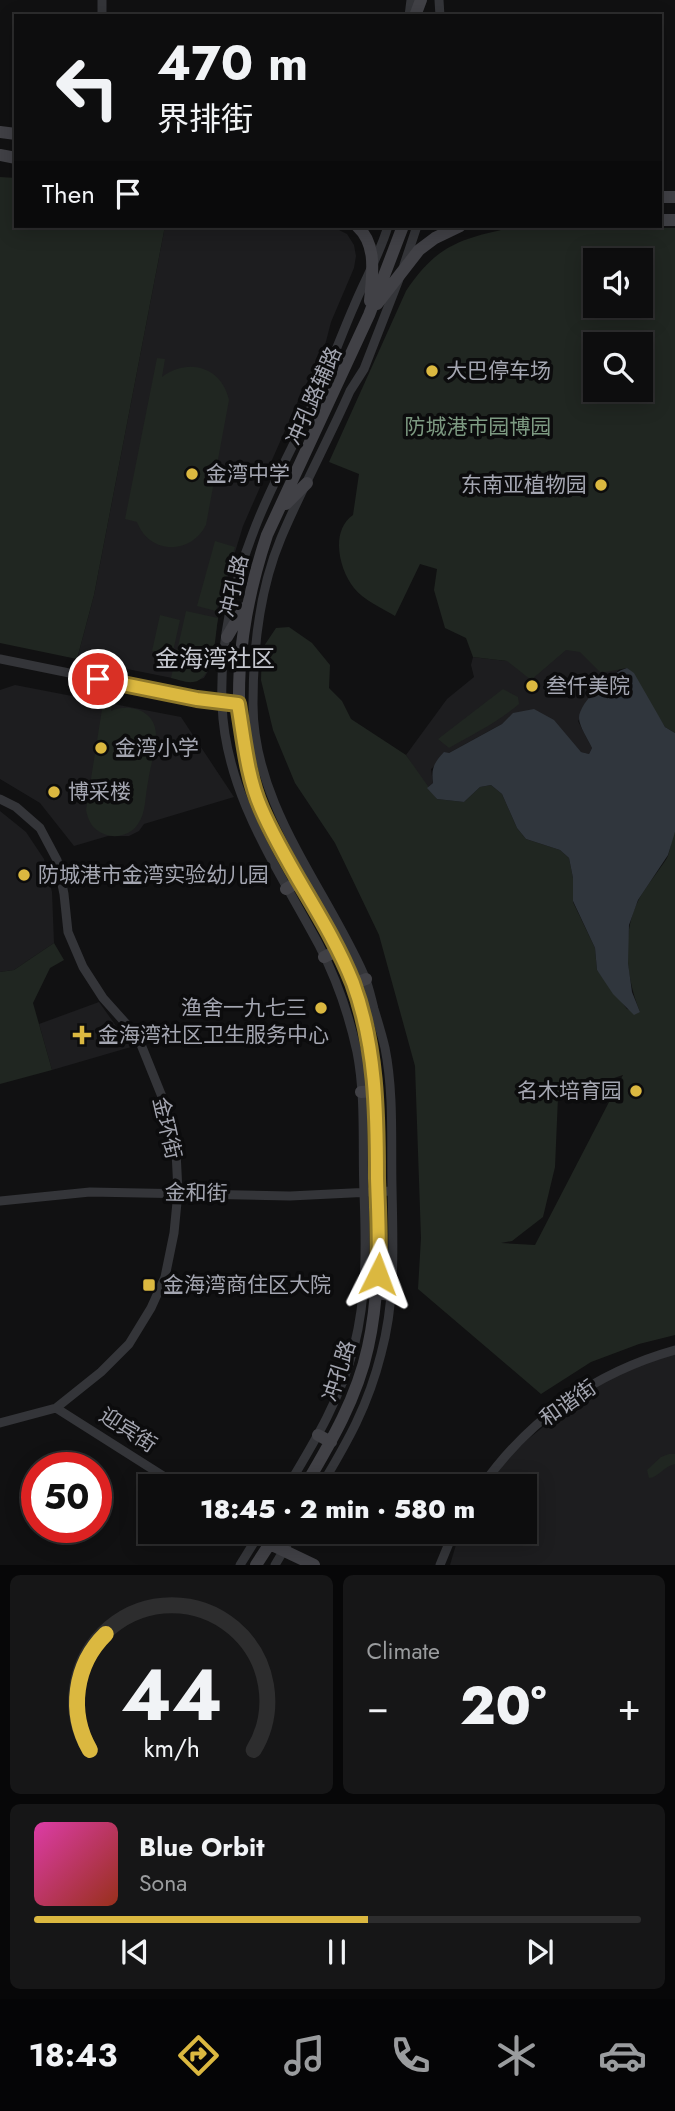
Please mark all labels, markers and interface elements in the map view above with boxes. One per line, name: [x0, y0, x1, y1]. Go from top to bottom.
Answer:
text: 470 m: [157, 28, 308, 98]
icon: left: [42, 42, 133, 133]
text: 界排街: [157, 96, 253, 142]
text: Then: [42, 175, 95, 213]
icon: arrive: [109, 175, 147, 213]
map controls: [583, 248, 653, 402]
button: sound: [583, 248, 653, 318]
button: search: [583, 332, 653, 402]
street label: 冲孔路辅路: [279, 342, 349, 450]
place label: 大巴停车场: [446, 356, 551, 386]
marker: 大巴停车场: [424, 363, 440, 379]
park label: 防城港市园博园: [405, 412, 552, 442]
place label: 金湾中学: [206, 459, 290, 489]
marker: 金湾中学: [184, 466, 200, 482]
place label: 东南亚植物园: [461, 470, 587, 500]
marker: 东南亚植物园: [593, 477, 609, 493]
street label: 冲孔路: [212, 552, 256, 620]
district label: 金海湾社区: [155, 641, 275, 676]
pin: [68, 649, 128, 709]
icon: arrive: [79, 660, 117, 698]
place label: 叁仟美院: [546, 671, 630, 701]
marker: 叁仟美院: [524, 678, 540, 694]
place label: 金湾小学: [115, 733, 199, 763]
marker: 金湾小学: [93, 740, 109, 756]
place label: 博采楼: [68, 777, 131, 807]
marker: 博采楼: [46, 784, 62, 800]
place label: 防城港市金湾实验幼儿园: [38, 860, 269, 890]
marker: 防城港市金湾实验幼儿园: [16, 867, 32, 883]
place label: 渔舍一九七三: [181, 993, 307, 1023]
marker: 渔舍一九七三: [313, 1000, 329, 1016]
place label: 金海湾社区卫生服务中心: [98, 1020, 329, 1050]
marker: 金海湾社区卫生服务中心: [72, 1025, 92, 1045]
place label: 名木培育园: [517, 1076, 622, 1106]
marker: 名木培育园: [628, 1083, 644, 1099]
street label: 金环街: [145, 1094, 189, 1162]
street label: 金和街: [164, 1177, 228, 1209]
position arrow: [341, 1237, 415, 1311]
place label: 金海湾商住区大院: [163, 1270, 331, 1300]
marker: 金海湾商住区大院: [141, 1277, 157, 1293]
street label: 冲孔路: [315, 1336, 363, 1406]
street label: 和谐街: [534, 1373, 602, 1433]
street label: 迎宾街: [93, 1400, 163, 1460]
speed limit sign: 50: [21, 1452, 112, 1543]
text: 18:45 · 2 min · 580 m: [200, 1490, 475, 1528]
text: Climate: [367, 1634, 440, 1668]
text: 44: [120, 1643, 222, 1748]
text: 20°: [460, 1668, 547, 1744]
text: −: [367, 1679, 389, 1734]
text: +: [618, 1679, 641, 1734]
text: km/h: [143, 1730, 200, 1766]
text: Blue Orbit: [139, 1828, 264, 1866]
text: Sona: [139, 1866, 187, 1900]
icon: previous: [116, 1933, 154, 1971]
icon: pause: [318, 1933, 356, 1971]
icon: next: [521, 1933, 559, 1971]
icon: directions: [174, 2031, 223, 2080]
icon: music: [280, 2031, 329, 2080]
icon: phone: [386, 2031, 435, 2080]
icon: climate: [492, 2031, 541, 2080]
icon: car: [598, 2031, 647, 2080]
text: 18:43: [28, 2032, 117, 2078]

